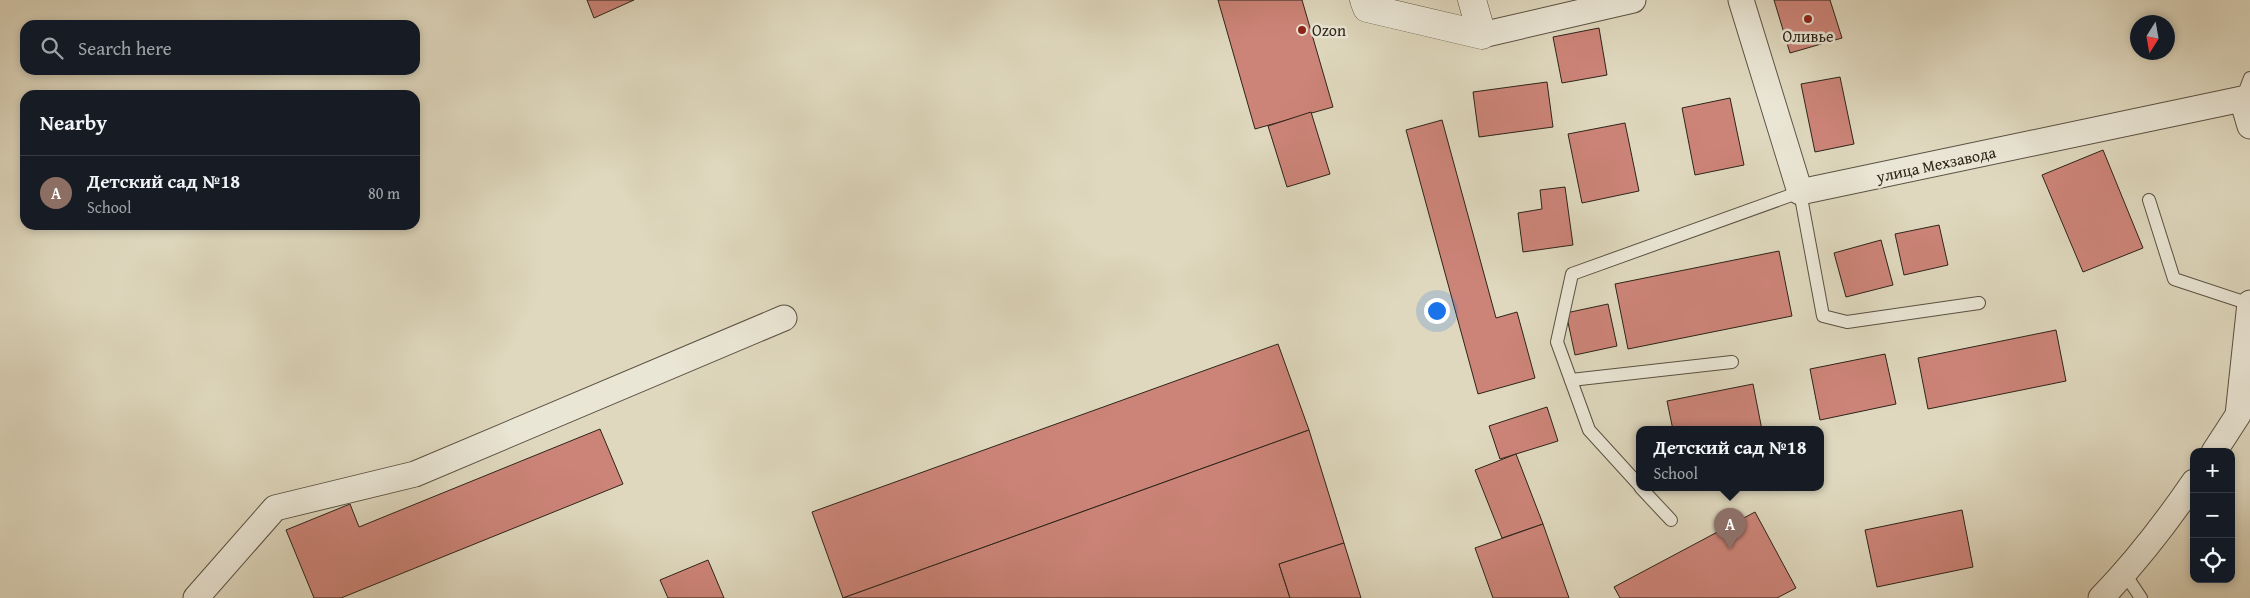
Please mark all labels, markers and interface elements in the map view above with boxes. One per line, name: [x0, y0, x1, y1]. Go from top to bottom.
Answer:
marker: Оливье: [1802, 13, 1814, 25]
north arrow: [2130, 15, 2175, 60]
place label: Ozon: [1312, 18, 1346, 42]
search box: [20, 20, 420, 75]
marker: Ozon: [1296, 24, 1308, 36]
place label: Оливье: [1783, 24, 1833, 48]
icon: search: [38, 34, 66, 62]
text: Search here: [78, 34, 172, 62]
text: Nearby: [40, 107, 107, 138]
street label: улица Мехзавода: [1873, 140, 1998, 189]
text: Детский сад №18: [87, 167, 240, 195]
text: A: [51, 181, 61, 205]
text: 80 m: [368, 181, 400, 205]
text: School: [87, 195, 131, 219]
your location: [1424, 298, 1450, 324]
popup: [1636, 426, 1824, 491]
text: Детский сад №18: [1653, 433, 1807, 461]
map controls: [2190, 448, 2235, 583]
button: +: [2190, 448, 2235, 493]
text: School: [1653, 461, 1698, 485]
button: −: [2190, 493, 2235, 538]
pin: A: [1714, 508, 1746, 549]
button: locate: [2190, 538, 2235, 583]

